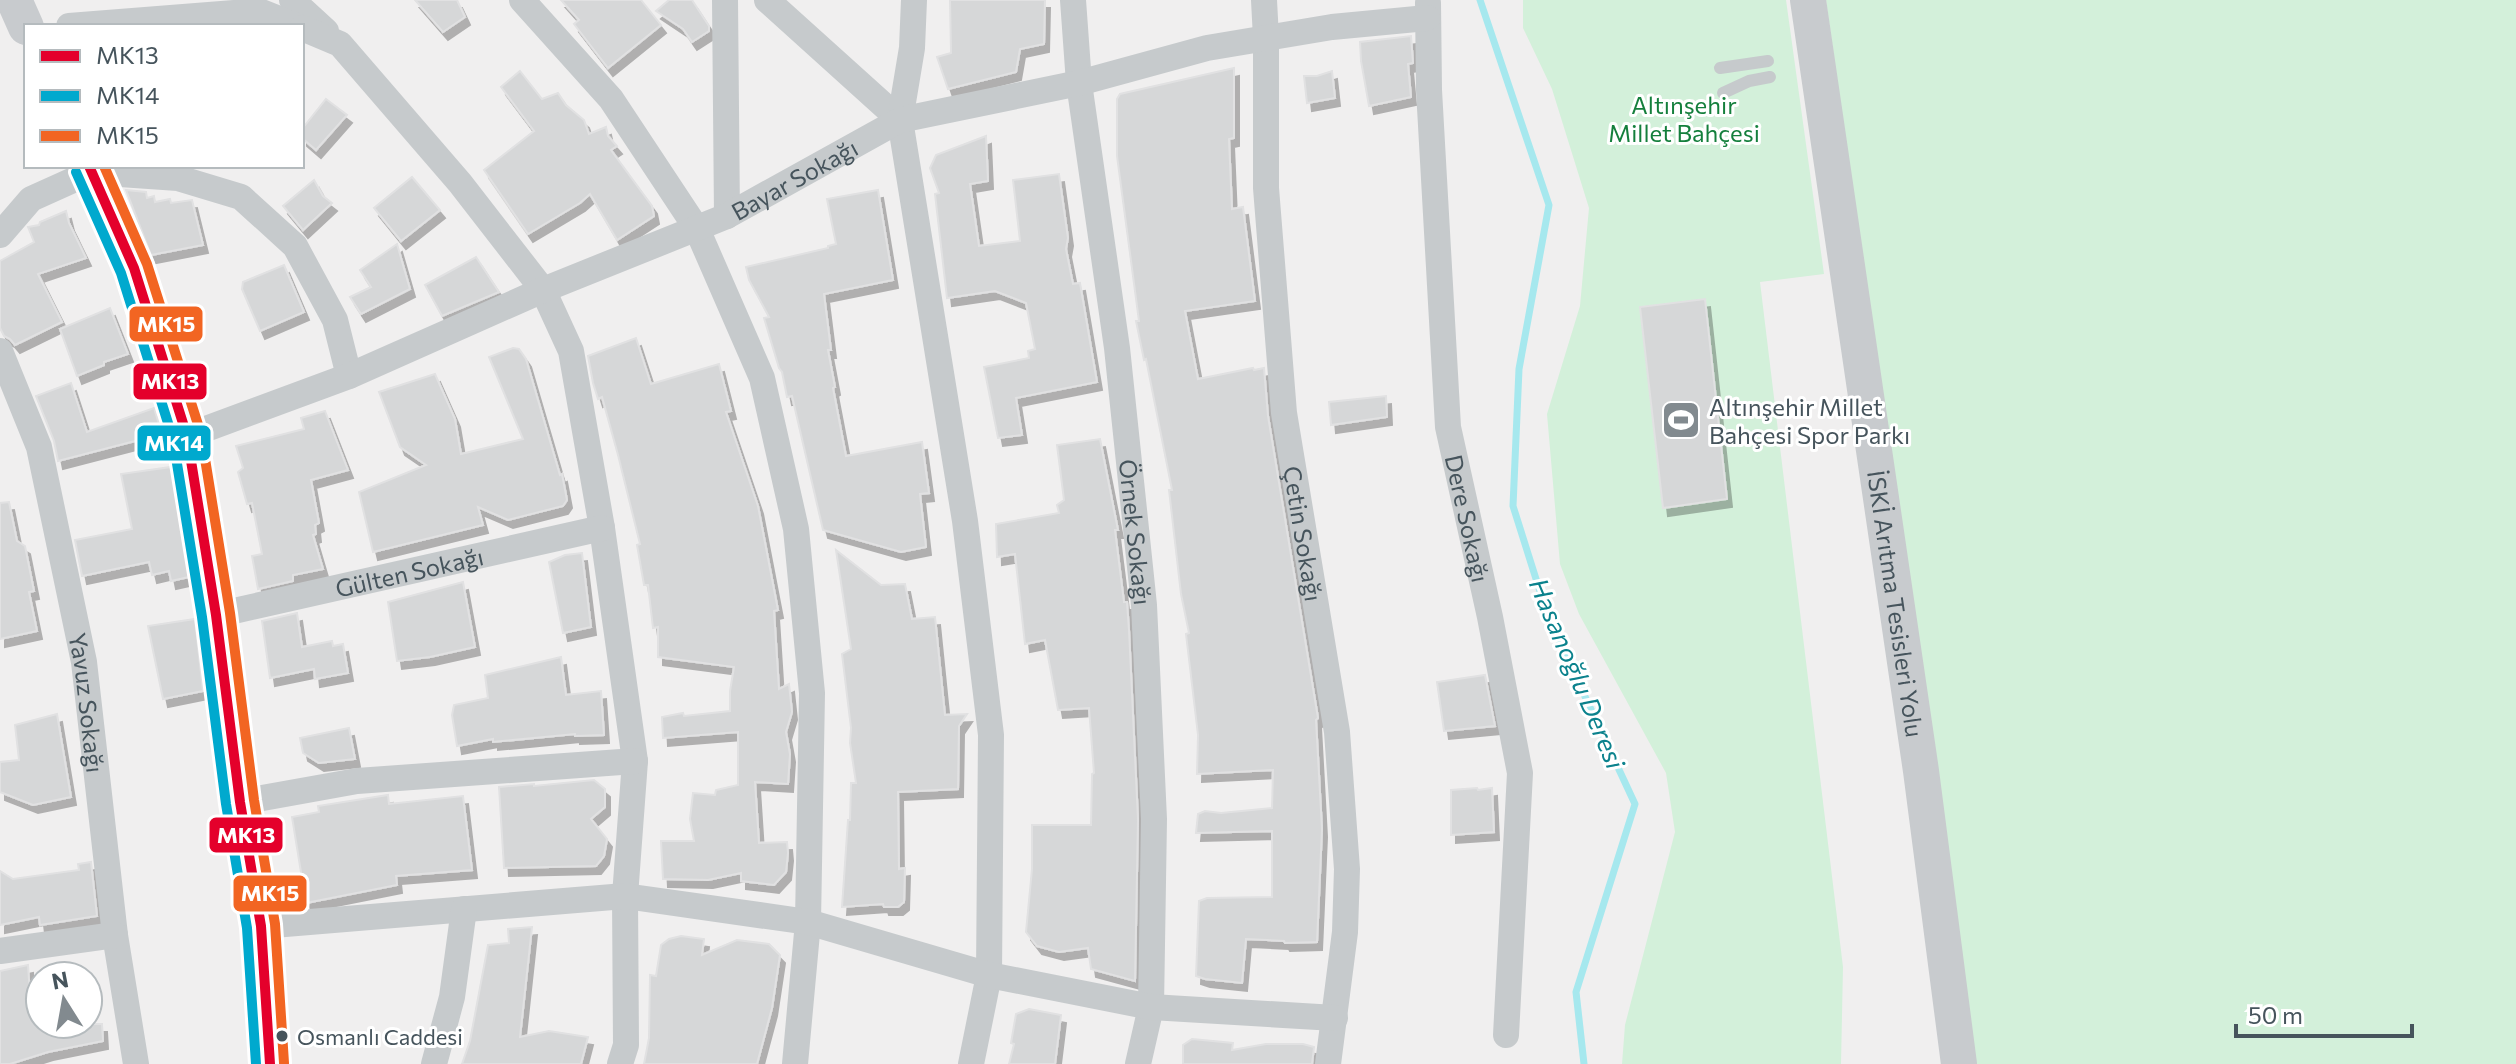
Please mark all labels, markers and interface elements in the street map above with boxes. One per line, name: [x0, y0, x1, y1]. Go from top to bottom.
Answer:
legend: [24, 24, 304, 168]
text: MK13: [96, 40, 159, 69]
text: MK14: [96, 80, 159, 109]
park label: Altınşehir Millet Bahçesi: [1608, 90, 1760, 147]
text: MK15: [96, 120, 159, 149]
street label: Bayar Sokağı: [726, 132, 862, 225]
line badge: MK15: [128, 305, 204, 343]
text: MK15: [137, 310, 195, 337]
line badge: MK13: [132, 362, 208, 401]
text: MK13: [141, 367, 199, 394]
place label: Altınşehir Millet Bahçesi Spor Parkı: [1709, 392, 1910, 449]
sports icon: Altınşehir Millet Bahçesi Spor Parkı: [1660, 399, 1702, 441]
line badge: MK14: [136, 424, 212, 462]
text: MK14: [144, 429, 204, 456]
street label: Dere Sokağı: [1440, 452, 1496, 585]
street label: Örnek Sokağı: [1114, 458, 1158, 606]
street label: Çetin Sokağı: [1279, 464, 1330, 603]
street label: İSKİ Arıtma Tesisleri Yolu: [1863, 468, 1930, 739]
street label: Gülten Sokağı: [332, 541, 486, 602]
water label: Hasanoğlu Deresi: [1524, 573, 1633, 774]
street label: Yavuz Sokağı: [64, 630, 111, 774]
line badge: MK13: [208, 816, 284, 854]
text: MK13: [217, 821, 275, 848]
line badge: MK15: [232, 874, 308, 913]
text: MK15: [241, 879, 299, 906]
north arrow: [24, 960, 104, 1040]
text: N: [49, 965, 71, 995]
scale bar: [2236, 988, 2412, 1038]
text: 50 m: [2248, 1000, 2303, 1029]
place label: Osmanlı Caddesi: [297, 1023, 463, 1050]
marker: Osmanlı Caddesi: [274, 1028, 290, 1044]

